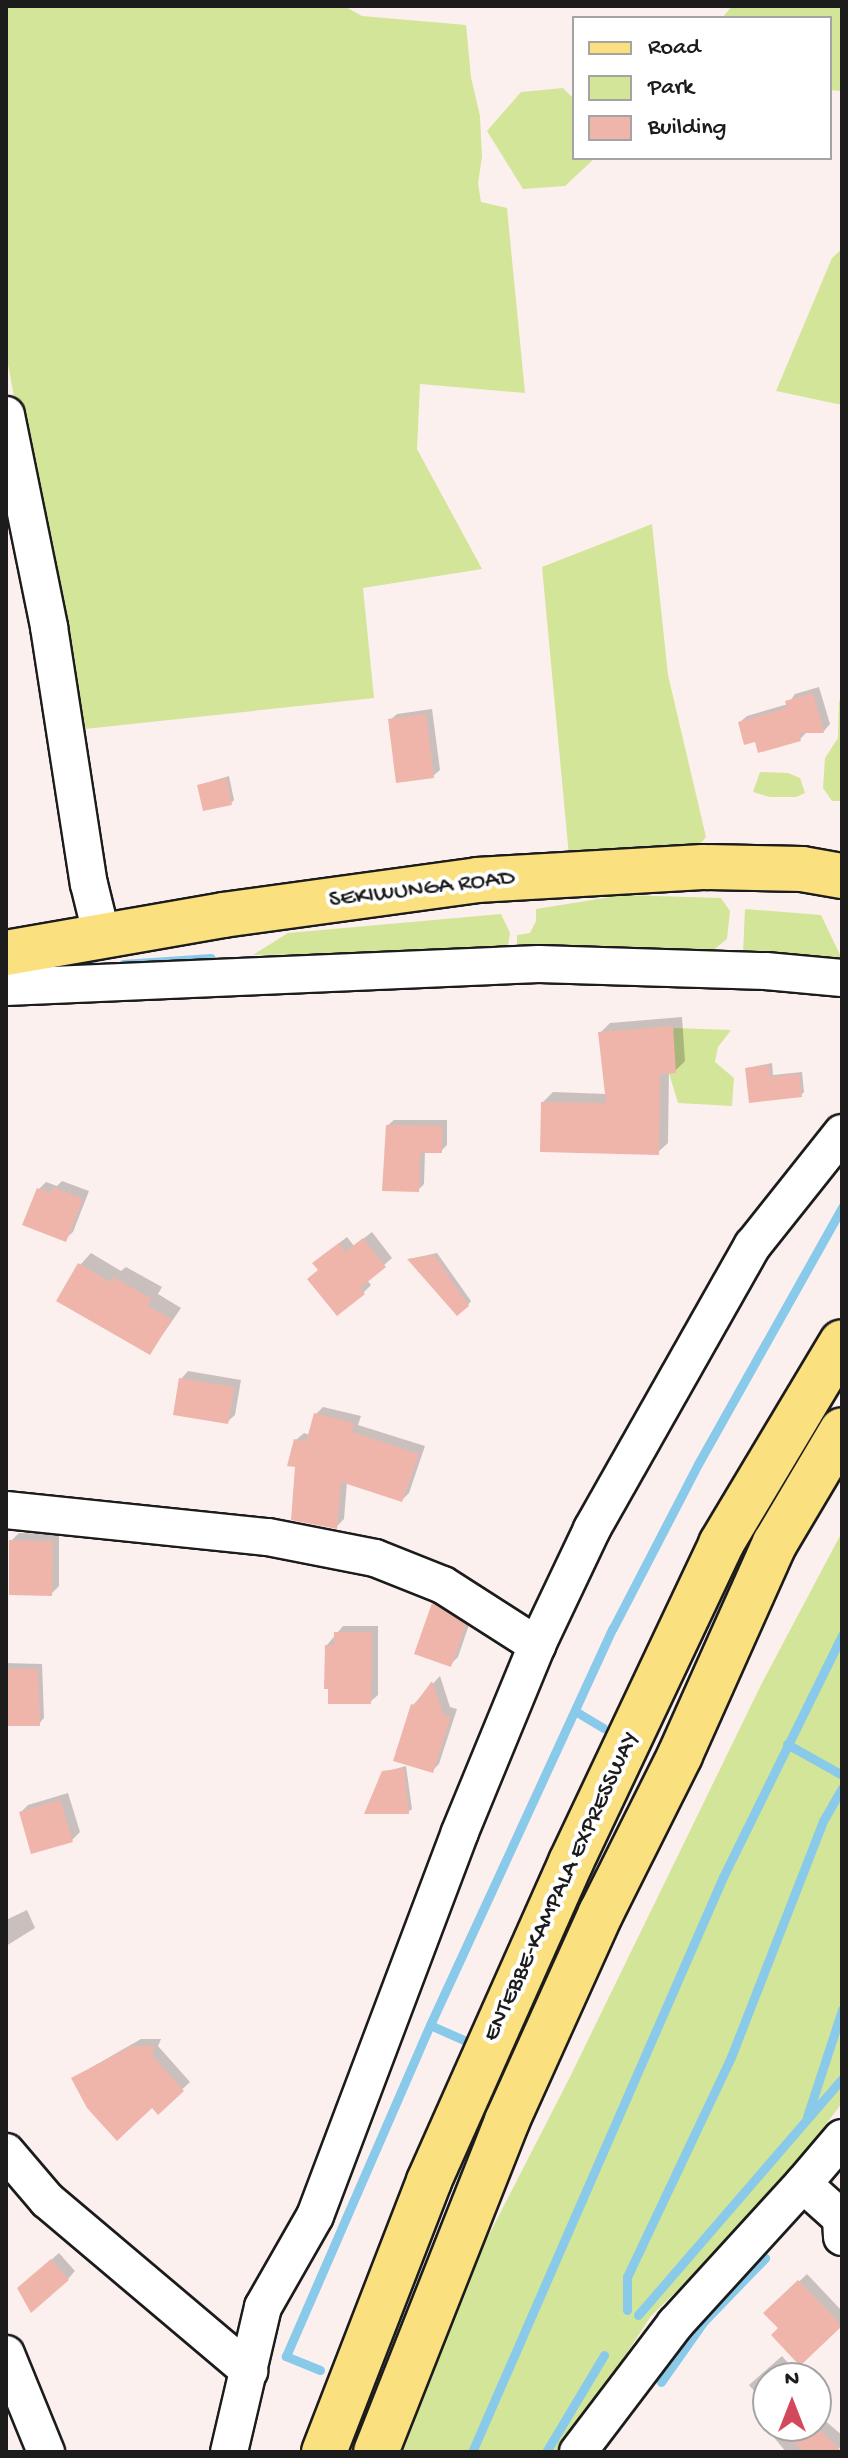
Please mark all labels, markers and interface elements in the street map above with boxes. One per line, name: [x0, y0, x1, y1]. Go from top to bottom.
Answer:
legend: [572, 16, 832, 160]
text: Road: [648, 34, 700, 63]
text: Park: [648, 74, 694, 103]
text: Building: [648, 114, 726, 143]
street label: SEKIWUNGA ROAD: [328, 864, 516, 916]
street label: ENTEBBE-KAMPALA EXPRESSWAY: [477, 1728, 647, 2046]
north arrow: [752, 2362, 832, 2442]
text: N: [785, 2367, 799, 2393]

